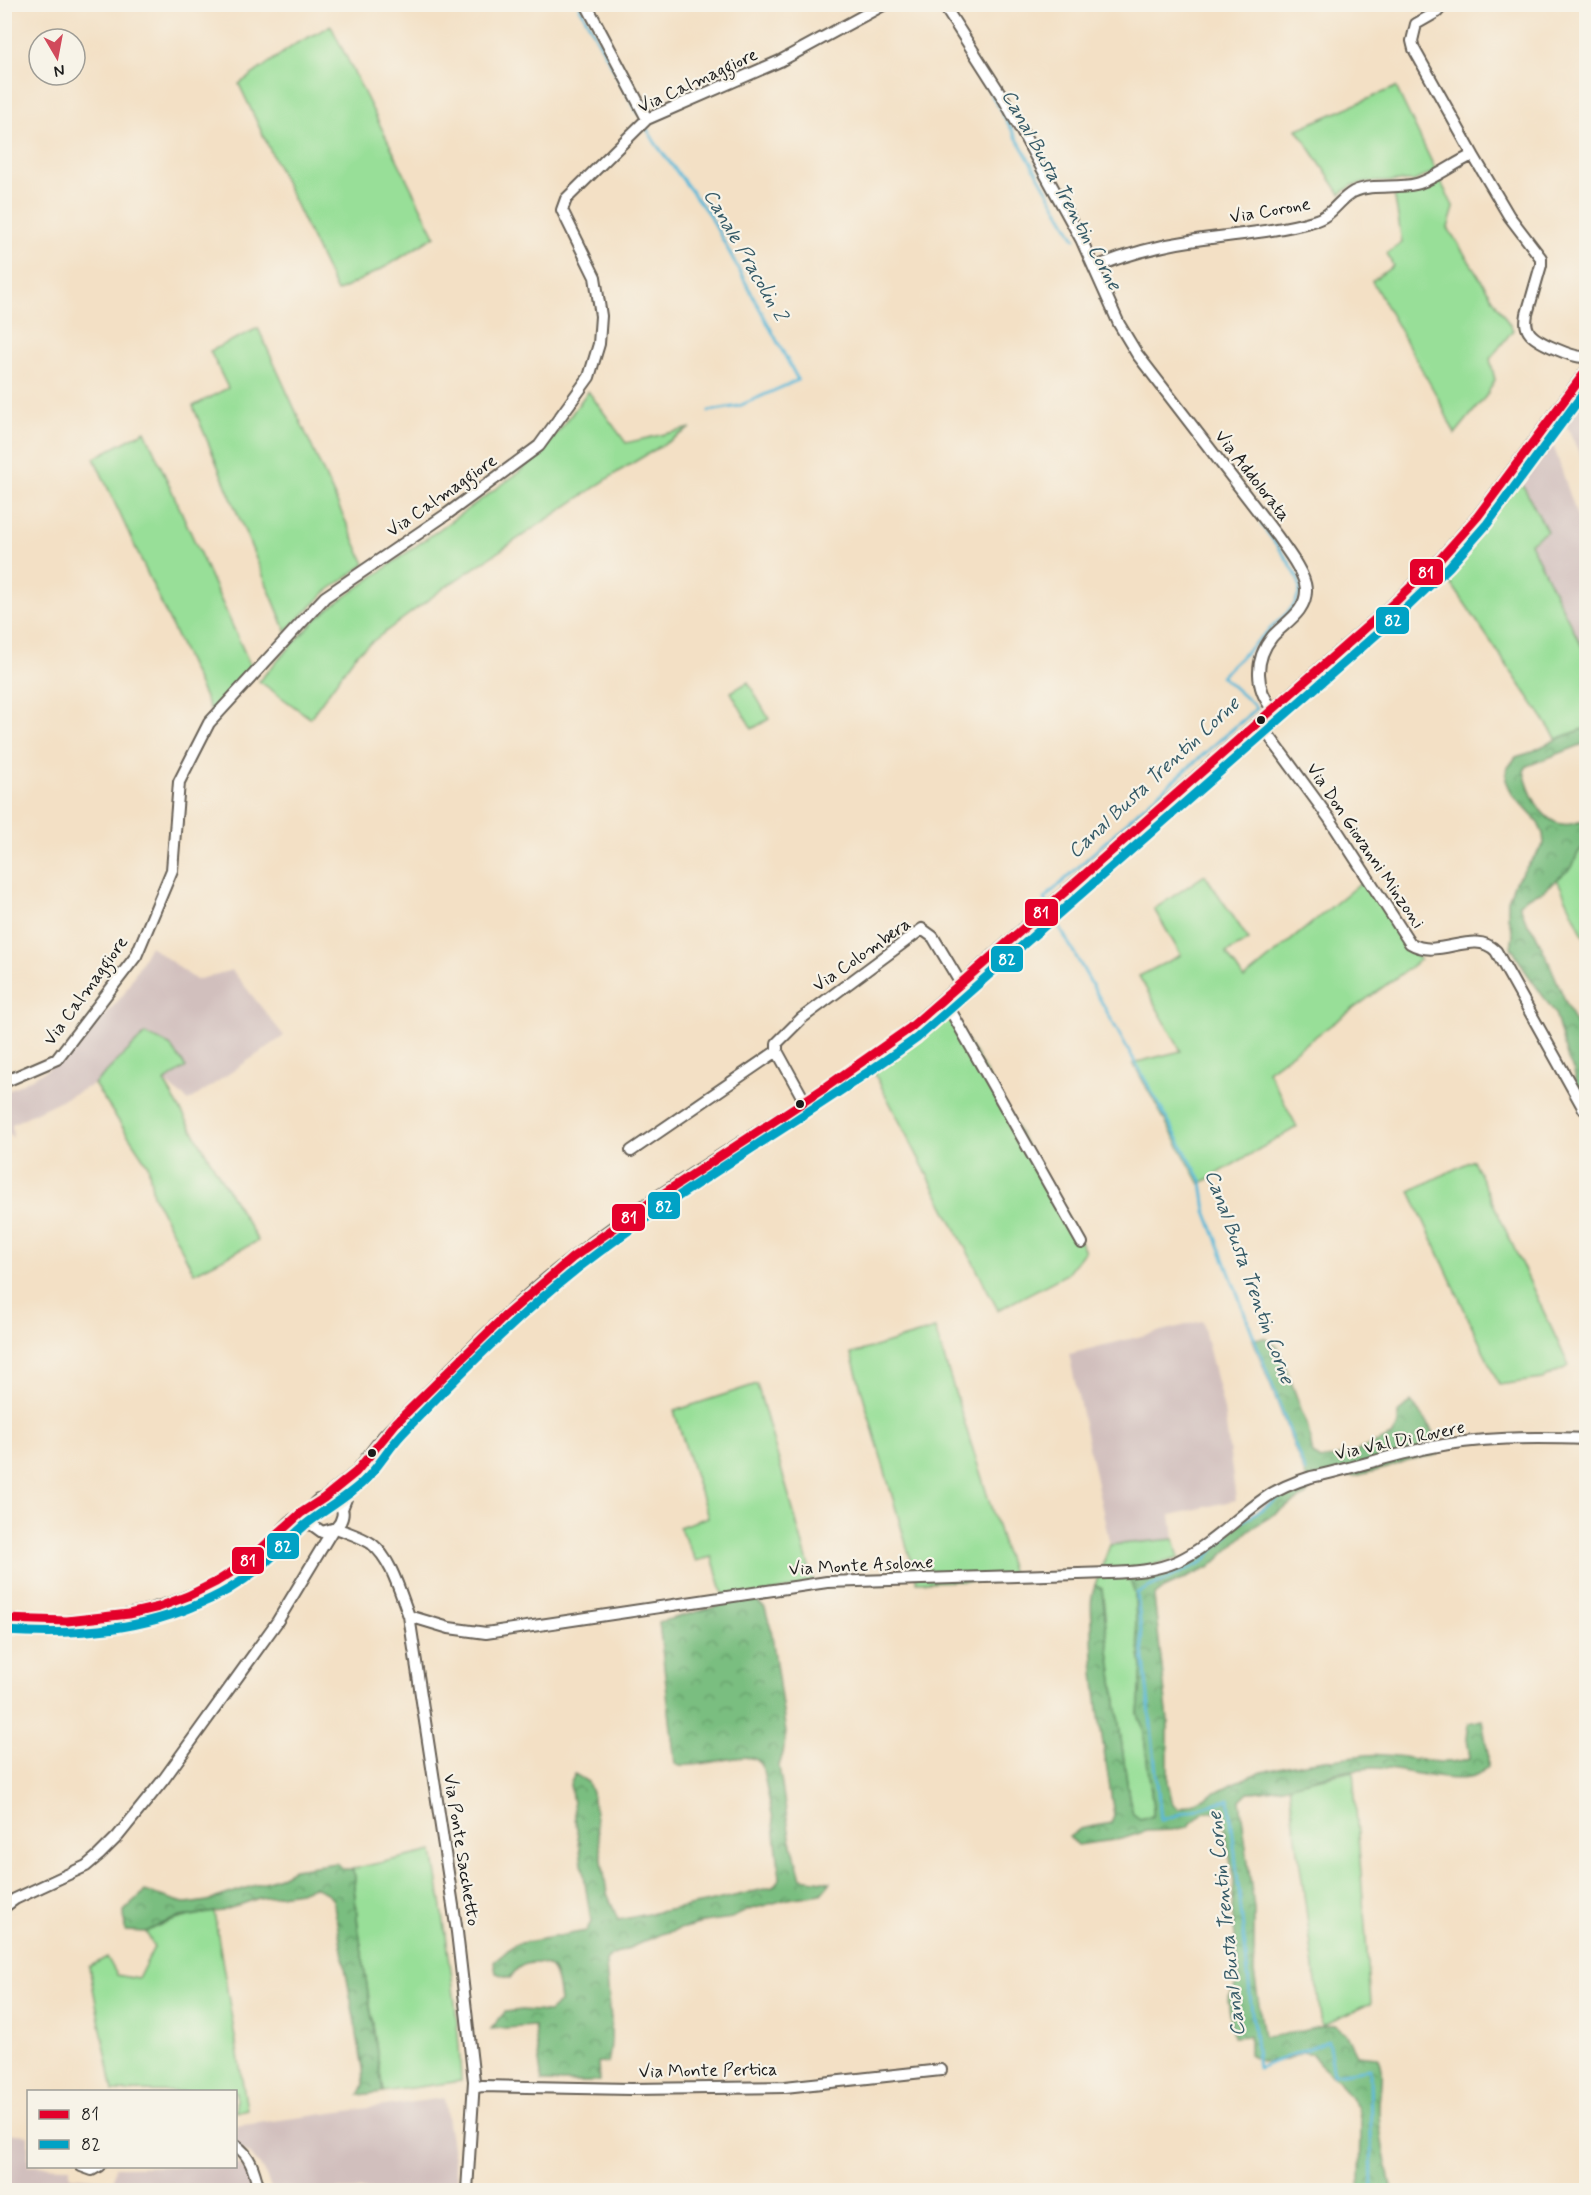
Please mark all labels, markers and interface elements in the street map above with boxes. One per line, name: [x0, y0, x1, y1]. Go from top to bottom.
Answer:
north arrow: [27, 27, 87, 87]
street label: Via Calmaggiore: [634, 43, 763, 121]
text: N: [52, 59, 66, 82]
water label: Canal Busta Trentin Corne: [994, 85, 1128, 296]
water label: Canale Pracolin 2: [696, 184, 795, 328]
street label: Via Corone: [1228, 192, 1312, 230]
street label: Via Addolorata: [1209, 425, 1295, 527]
street label: Via Calmaggiore: [382, 449, 503, 545]
line badge: 81: [1409, 558, 1444, 586]
text: 81: [1418, 563, 1434, 584]
line badge: 82: [1375, 606, 1410, 635]
text: 82: [1384, 611, 1402, 632]
water label: Canal Busta Trentin Corne: [1062, 690, 1246, 865]
unlabelled marker: [1255, 714, 1267, 726]
street label: Via Don Giovanni Minzoni: [1300, 758, 1430, 934]
line badge: 81: [1024, 898, 1059, 927]
text: 81: [1033, 903, 1049, 924]
street label: Via Colombera: [808, 912, 916, 998]
street label: Via Calmaggiore: [38, 931, 136, 1052]
line badge: 82: [990, 945, 1024, 973]
text: 82: [998, 950, 1016, 971]
unlabelled marker: [794, 1098, 806, 1110]
water label: Canal Busta Trentin Corne: [1198, 1166, 1301, 1389]
line badge: 82: [647, 1191, 681, 1220]
text: 82: [655, 1197, 673, 1218]
line badge: 81: [611, 1203, 646, 1232]
text: 81: [621, 1208, 637, 1229]
street label: Via Val Di Rovere: [1333, 1416, 1467, 1466]
unlabelled marker: [366, 1447, 378, 1459]
line badge: 82: [266, 1532, 300, 1560]
text: 82: [274, 1537, 292, 1558]
line badge: 81: [231, 1546, 265, 1575]
street label: Via Monte Asolone: [788, 1550, 934, 1582]
text: 81: [240, 1551, 256, 1572]
street label: Via Ponte Sacchetto: [437, 1772, 485, 1928]
water label: Canal Busta Trentin Corne: [1202, 1809, 1252, 2038]
street label: Via Monte Pertica: [638, 2058, 778, 2084]
legend: [27, 2090, 237, 2168]
text: 81: [81, 2103, 99, 2127]
text: 82: [81, 2133, 101, 2157]

